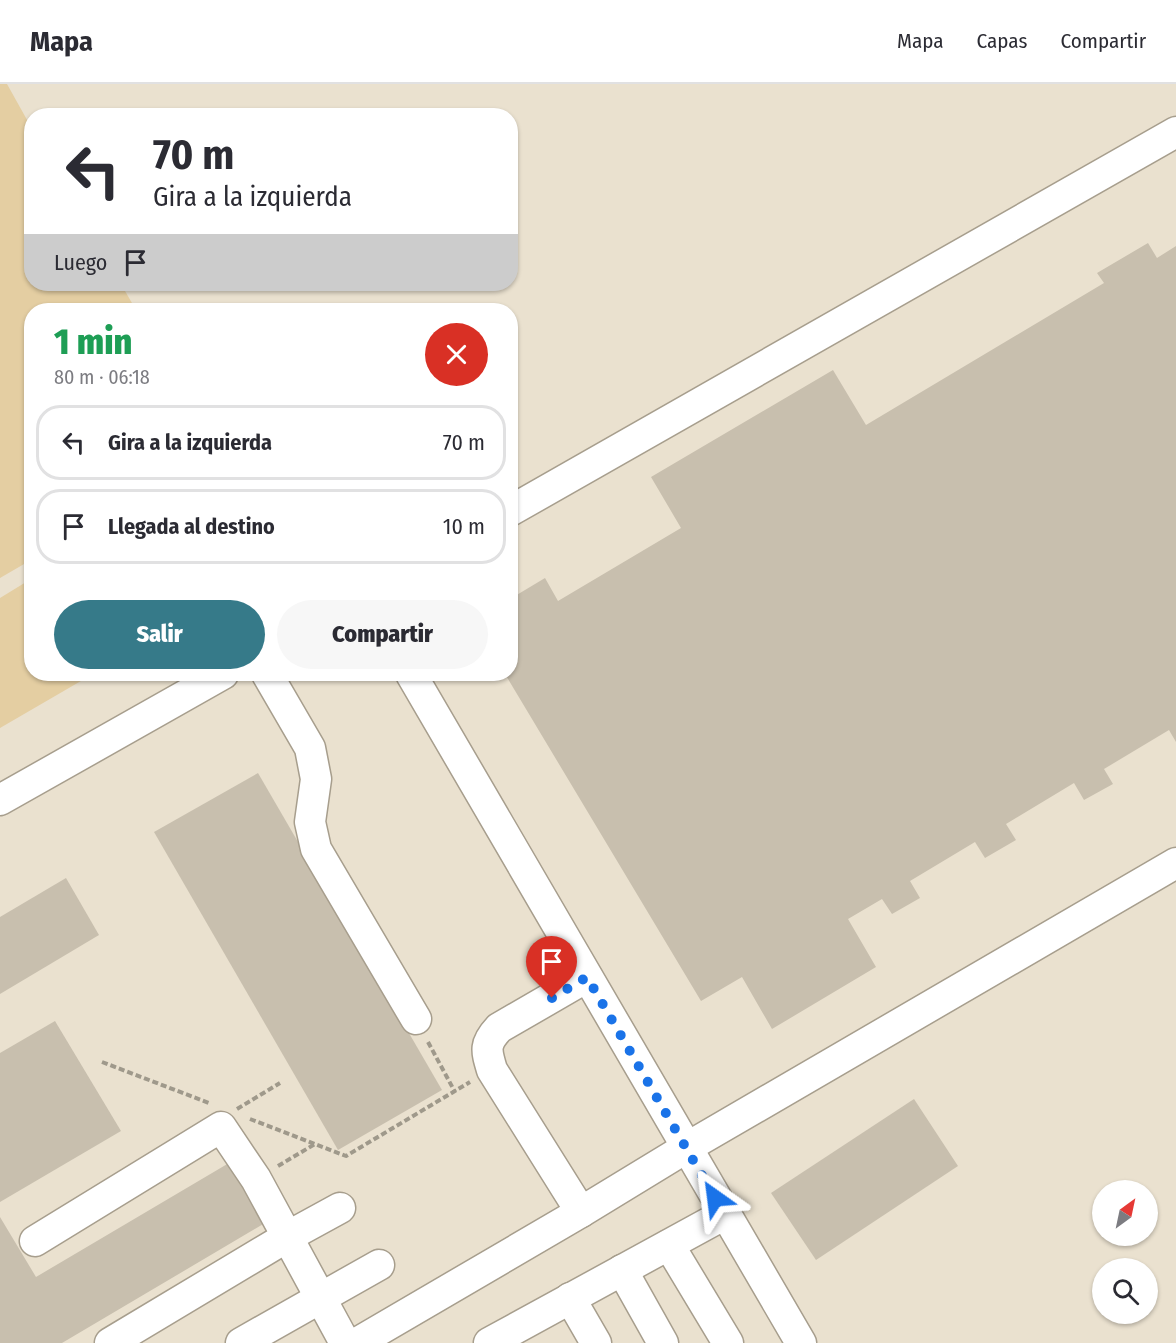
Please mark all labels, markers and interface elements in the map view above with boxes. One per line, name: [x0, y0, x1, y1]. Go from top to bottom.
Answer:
text: Mapa: [30, 25, 93, 58]
text: Mapa: [897, 28, 944, 54]
text: Capas: [977, 28, 1027, 54]
text: Compartir: [1060, 28, 1146, 54]
text: 70 m: [153, 130, 234, 180]
icon: left: [54, 132, 132, 210]
text: Gira a la izquierda: [153, 181, 352, 213]
icon: arrive: [119, 246, 152, 279]
text: Luego: [54, 249, 107, 276]
text: 1 min: [54, 320, 132, 364]
button: close: [425, 323, 488, 386]
text: 80 m · 06:18: [54, 365, 150, 389]
icon: left: [57, 426, 90, 459]
text: Gira a la izquierda: [108, 429, 272, 456]
text: 70 m: [443, 429, 485, 456]
icon: arrive: [57, 510, 90, 543]
text: Llegada al destino: [108, 513, 275, 540]
text: 10 m: [443, 513, 485, 540]
button: Salir: [54, 600, 265, 669]
button: Compartir: [277, 600, 488, 669]
pin: [526, 936, 577, 998]
icon: arrive: [535, 945, 568, 978]
position arrow: [683, 1166, 747, 1230]
north arrow: [1092, 1180, 1158, 1246]
map controls: [1092, 1180, 1158, 1324]
button: search: [1092, 1258, 1158, 1324]

